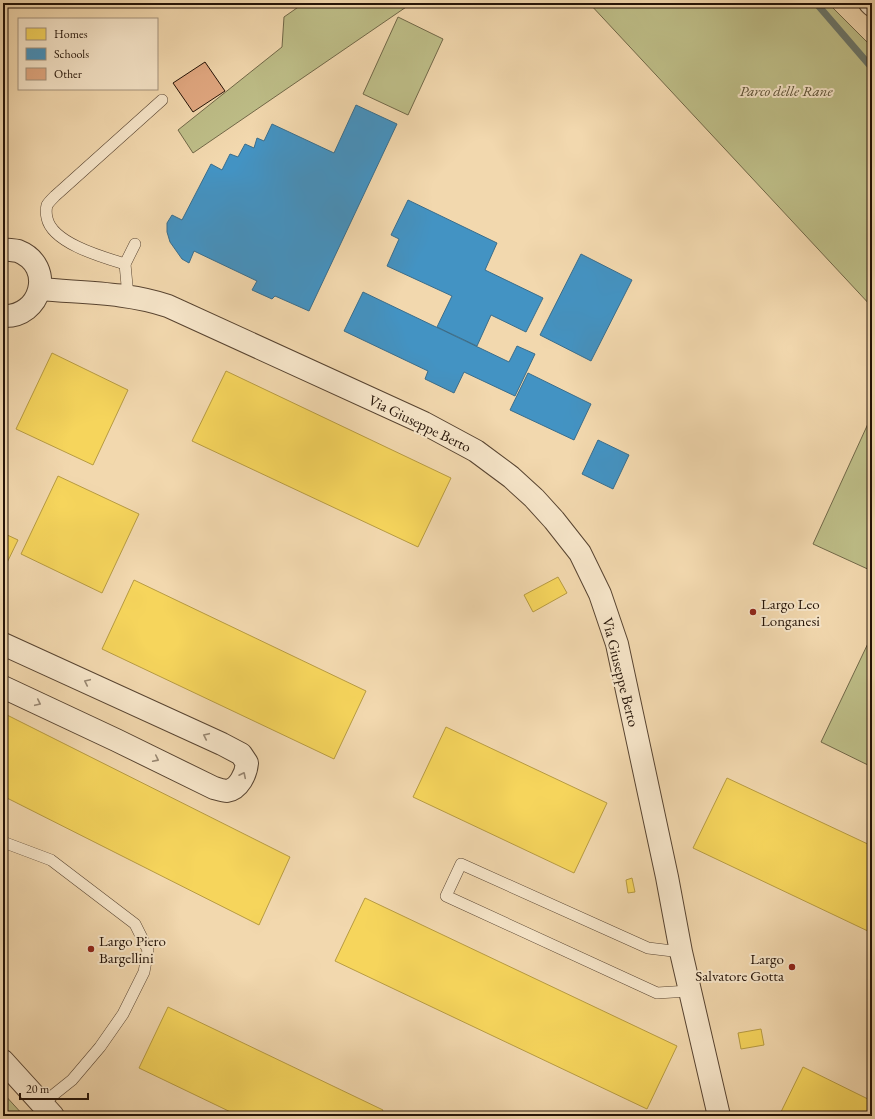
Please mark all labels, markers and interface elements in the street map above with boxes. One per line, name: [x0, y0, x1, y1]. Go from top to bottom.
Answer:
legend: [18, 18, 158, 90]
text: Homes: [54, 26, 88, 42]
text: Schools: [54, 46, 89, 62]
text: Other: [54, 66, 82, 82]
park label: Parco delle Rane: [739, 81, 833, 100]
street label: Via Giuseppe Berto: [366, 390, 474, 456]
place label: Largo Leo Longanesi: [761, 594, 820, 630]
marker: Largo Leo Longanesi: [748, 607, 758, 617]
street label: Via Giuseppe Berto: [598, 615, 644, 729]
one-way arrow: [84, 679, 92, 687]
one-way arrow: [34, 698, 42, 706]
one-way arrow: [202, 733, 210, 741]
one-way arrow: [151, 754, 159, 762]
one-way arrow: [238, 772, 246, 780]
place label: Largo Piero Bargellini: [99, 931, 166, 967]
marker: Largo Piero Bargellini: [86, 944, 96, 954]
place label: Largo Salvatore Gotta: [695, 949, 784, 985]
marker: Largo Salvatore Gotta: [787, 962, 797, 972]
scale bar: [20, 1075, 88, 1101]
text: 20 m: [26, 1081, 50, 1097]

